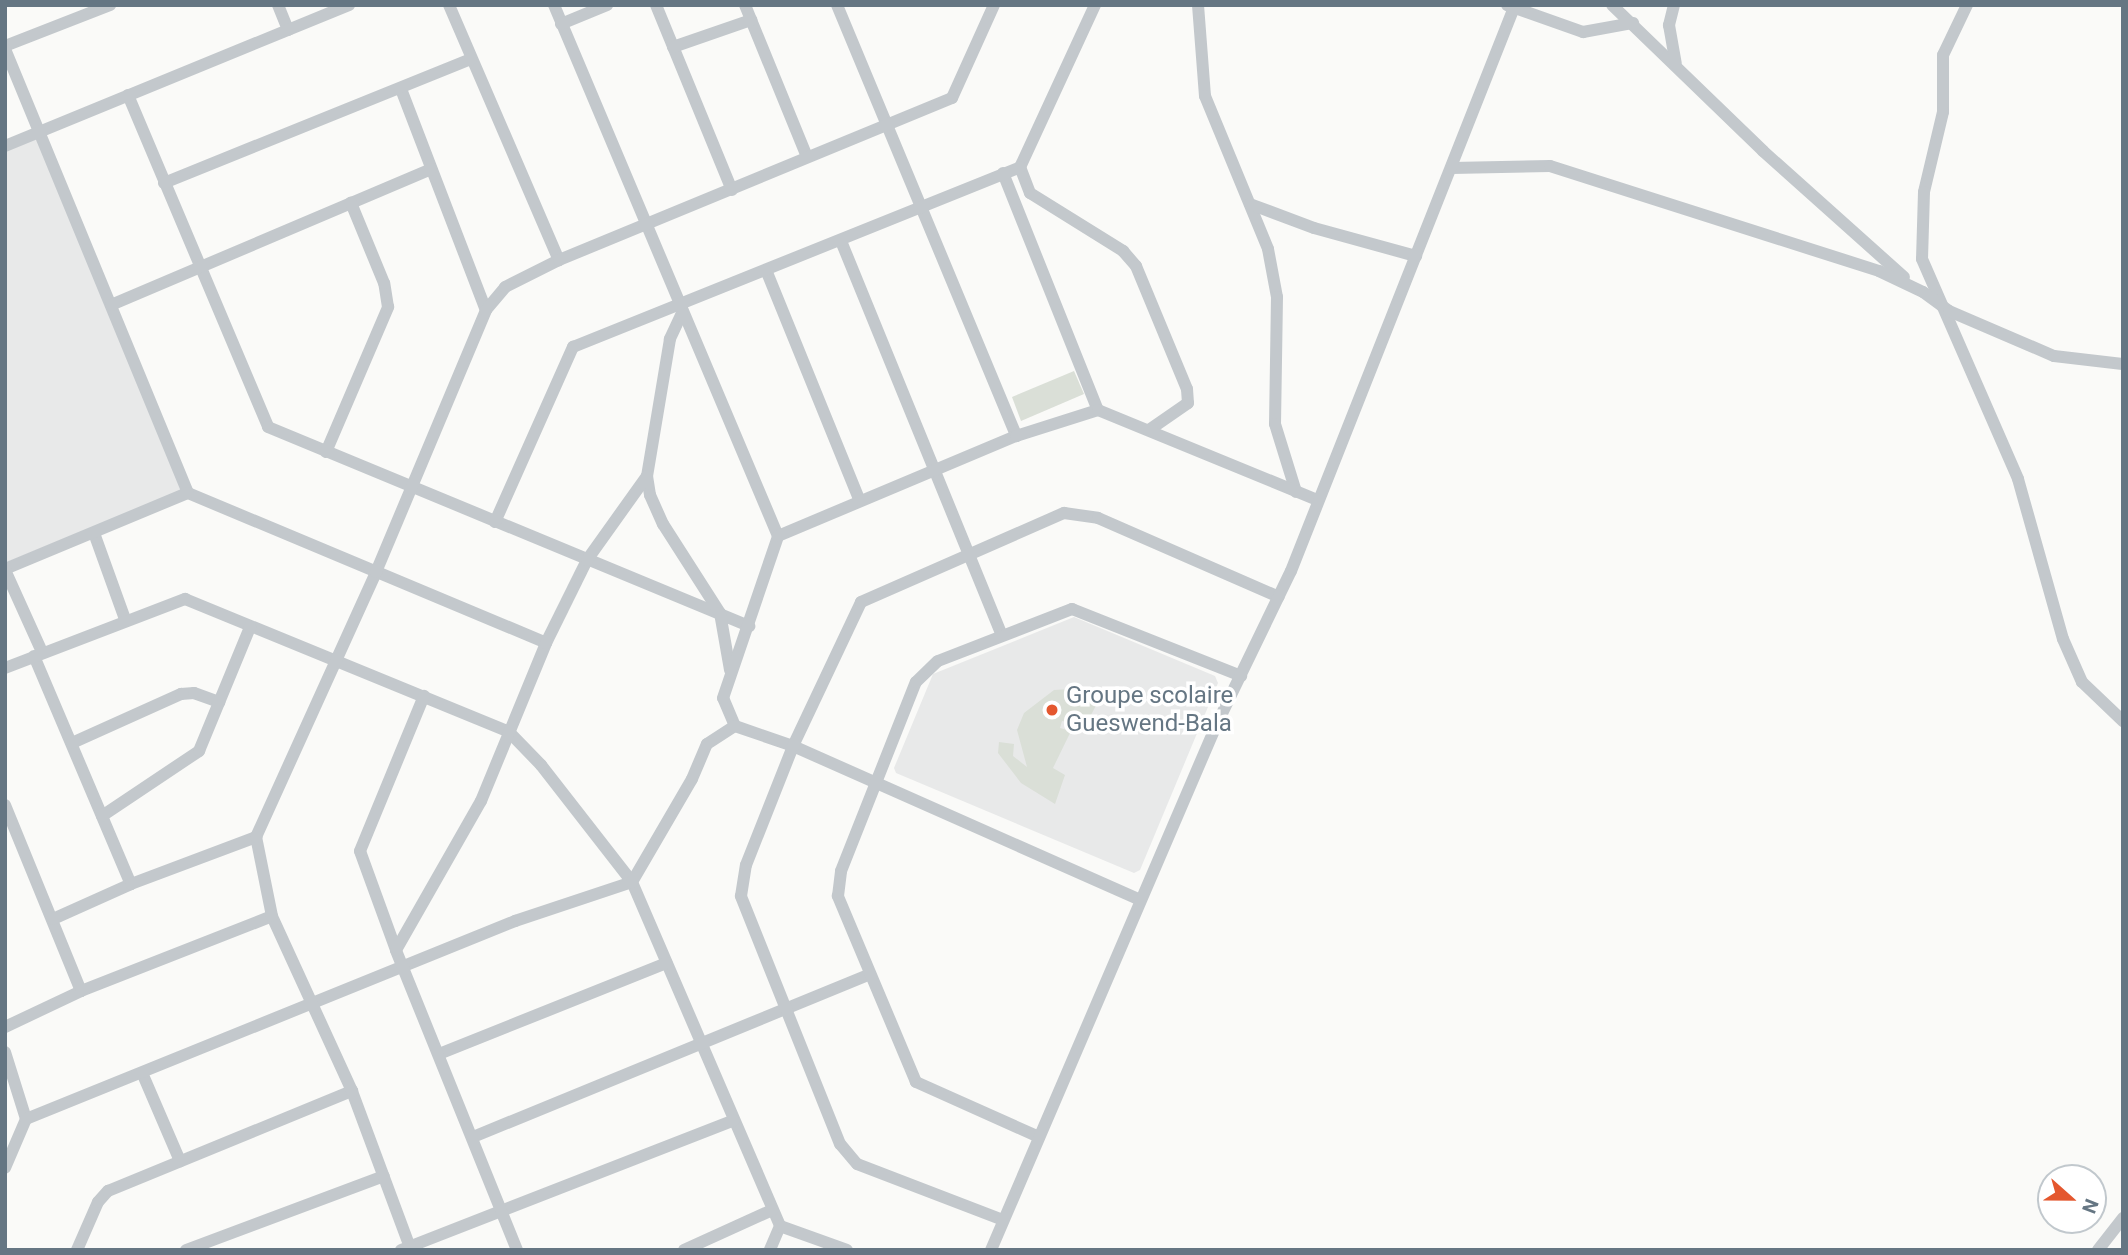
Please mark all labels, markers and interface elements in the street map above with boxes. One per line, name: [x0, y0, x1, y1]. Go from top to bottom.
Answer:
place label: Groupe scolaire Gueswend-Bala: [1066, 682, 1233, 738]
marker: Groupe scolaire Gueswend-Bala: [1044, 702, 1060, 718]
north arrow: [2037, 1164, 2107, 1234]
text: N: [2077, 1196, 2103, 1216]

